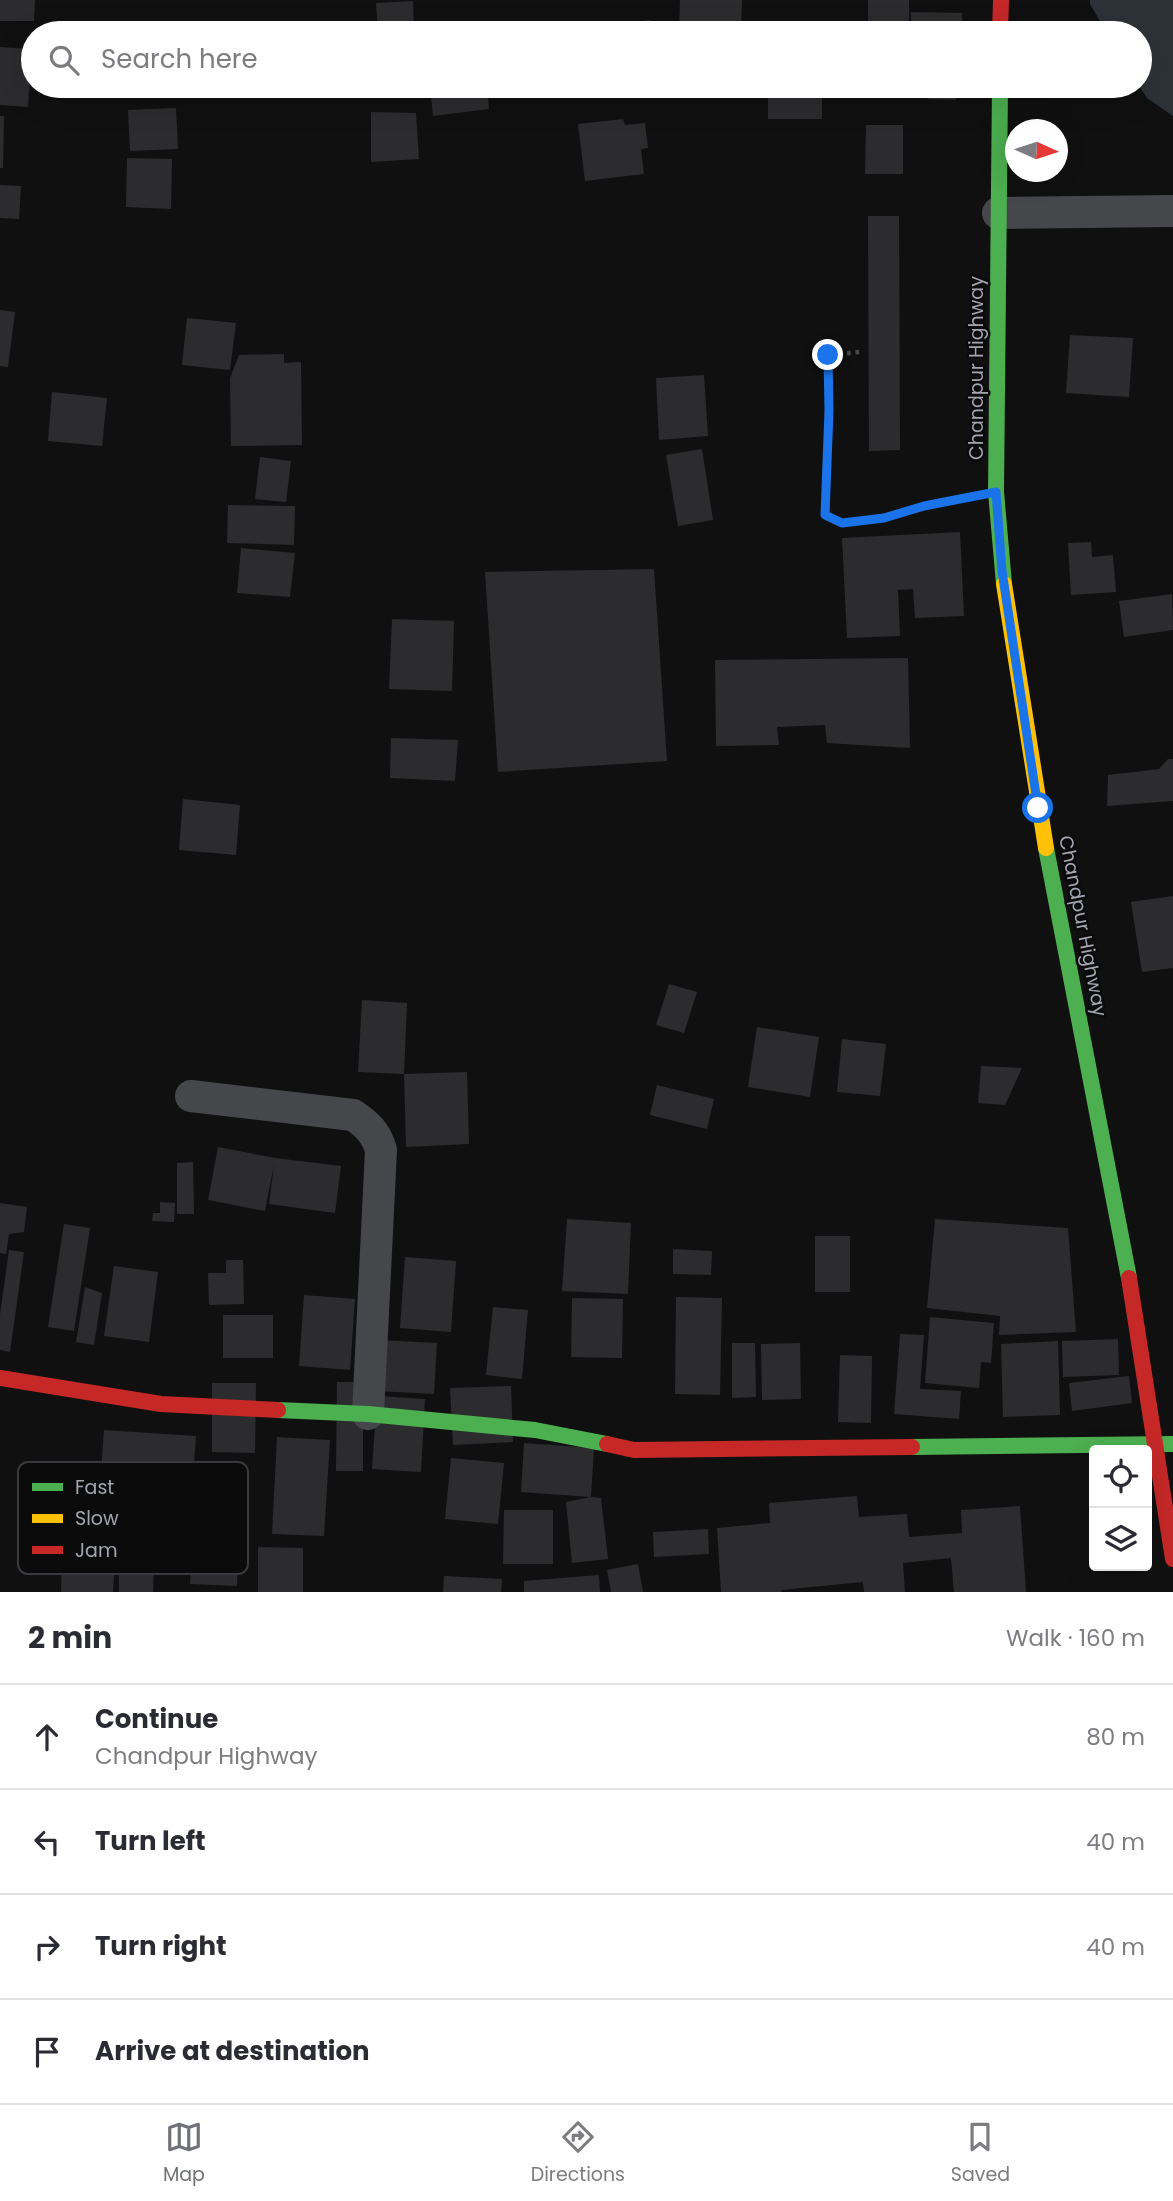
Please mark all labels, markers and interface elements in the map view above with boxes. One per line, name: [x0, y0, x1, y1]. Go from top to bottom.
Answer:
search box: [21, 21, 1152, 98]
icon: search: [45, 41, 83, 79]
text: Search here: [101, 41, 258, 77]
north arrow: [1005, 119, 1068, 182]
street label: Chandpur Highway: [963, 276, 990, 460]
route end: [812, 339, 843, 370]
route start: [1022, 792, 1053, 823]
street label: Chandpur Highway: [1052, 833, 1114, 1019]
map controls: [1089, 1445, 1152, 1571]
button: locate: [1089, 1445, 1152, 1508]
legend: [18, 1462, 248, 1574]
text: Fast: [75, 1474, 114, 1501]
text: Slow: [75, 1505, 119, 1532]
button: layers: [1089, 1508, 1152, 1571]
text: Jam: [75, 1537, 117, 1564]
text: 2 min: [28, 1616, 112, 1659]
text: Walk · 160 m: [1006, 1622, 1145, 1654]
text: Continue: [95, 1701, 218, 1737]
icon: ahead: [28, 1718, 66, 1756]
text: 80 m: [1086, 1721, 1145, 1753]
text: Chandpur Highway: [95, 1740, 317, 1772]
icon: left: [28, 1823, 66, 1861]
text: Turn left: [95, 1823, 206, 1859]
text: 40 m: [1086, 1826, 1145, 1858]
icon: right: [28, 1928, 66, 1966]
text: Turn right: [95, 1928, 227, 1964]
text: 40 m: [1086, 1931, 1145, 1963]
icon: arrive: [28, 2033, 66, 2071]
text: Arrive at destination: [95, 2033, 370, 2069]
tab: Map: [163, 2118, 205, 2189]
tab: Directions: [531, 2118, 625, 2189]
tab: Saved: [951, 2118, 1010, 2189]

